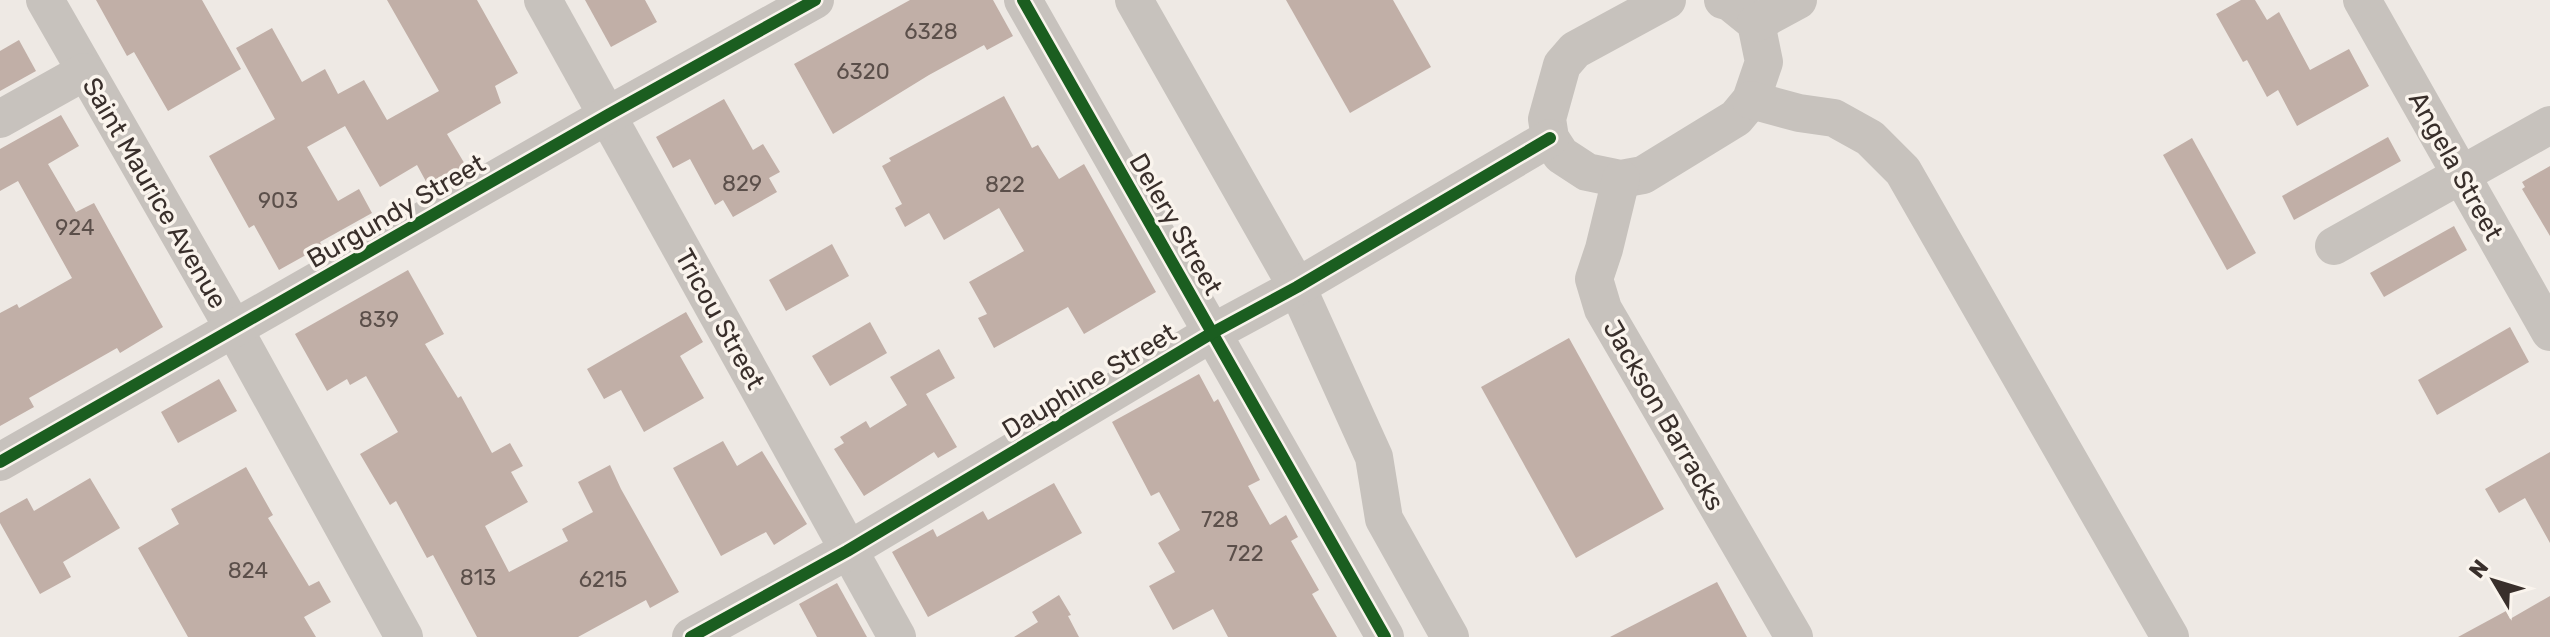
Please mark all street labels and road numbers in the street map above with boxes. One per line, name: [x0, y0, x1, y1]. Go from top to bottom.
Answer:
street label: Saint Maurice Avenue: [76, 72, 233, 314]
street label: Angela Street: [2402, 86, 2509, 246]
street label: Burgundy Street: [302, 148, 491, 275]
street label: Delery Street: [1123, 148, 1229, 301]
street label: Tricou Street: [668, 244, 771, 395]
street label: Jackson Barracks: [1596, 314, 1731, 516]
street label: Dauphine Street: [997, 317, 1182, 446]

